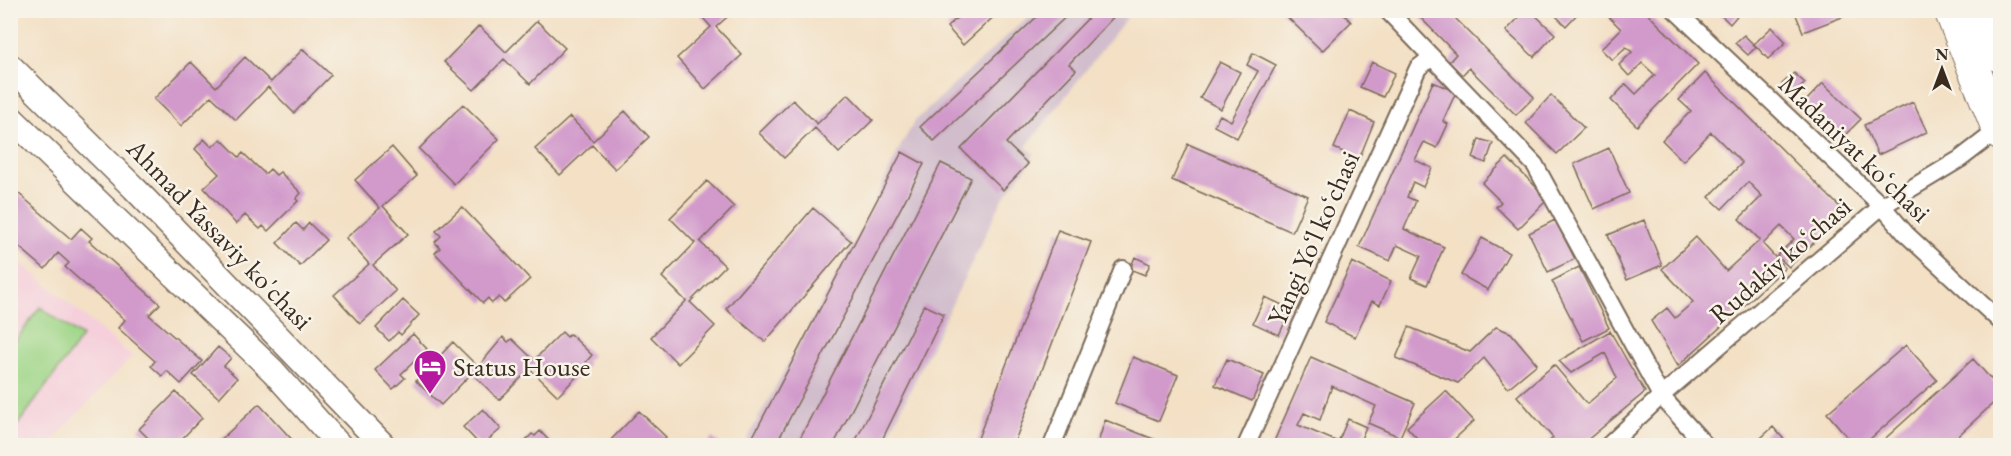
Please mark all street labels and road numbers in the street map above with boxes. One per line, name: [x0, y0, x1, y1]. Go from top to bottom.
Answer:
street label: Madaniyat koʻchasi: [1771, 67, 1939, 230]
street label: Ahmad Yassaviy ko'chasi: [119, 130, 321, 337]
street label: Yangi Yoʻl koʻchasi: [1259, 145, 1367, 331]
street label: Rudakiy koʻchasi: [1702, 189, 1859, 331]

